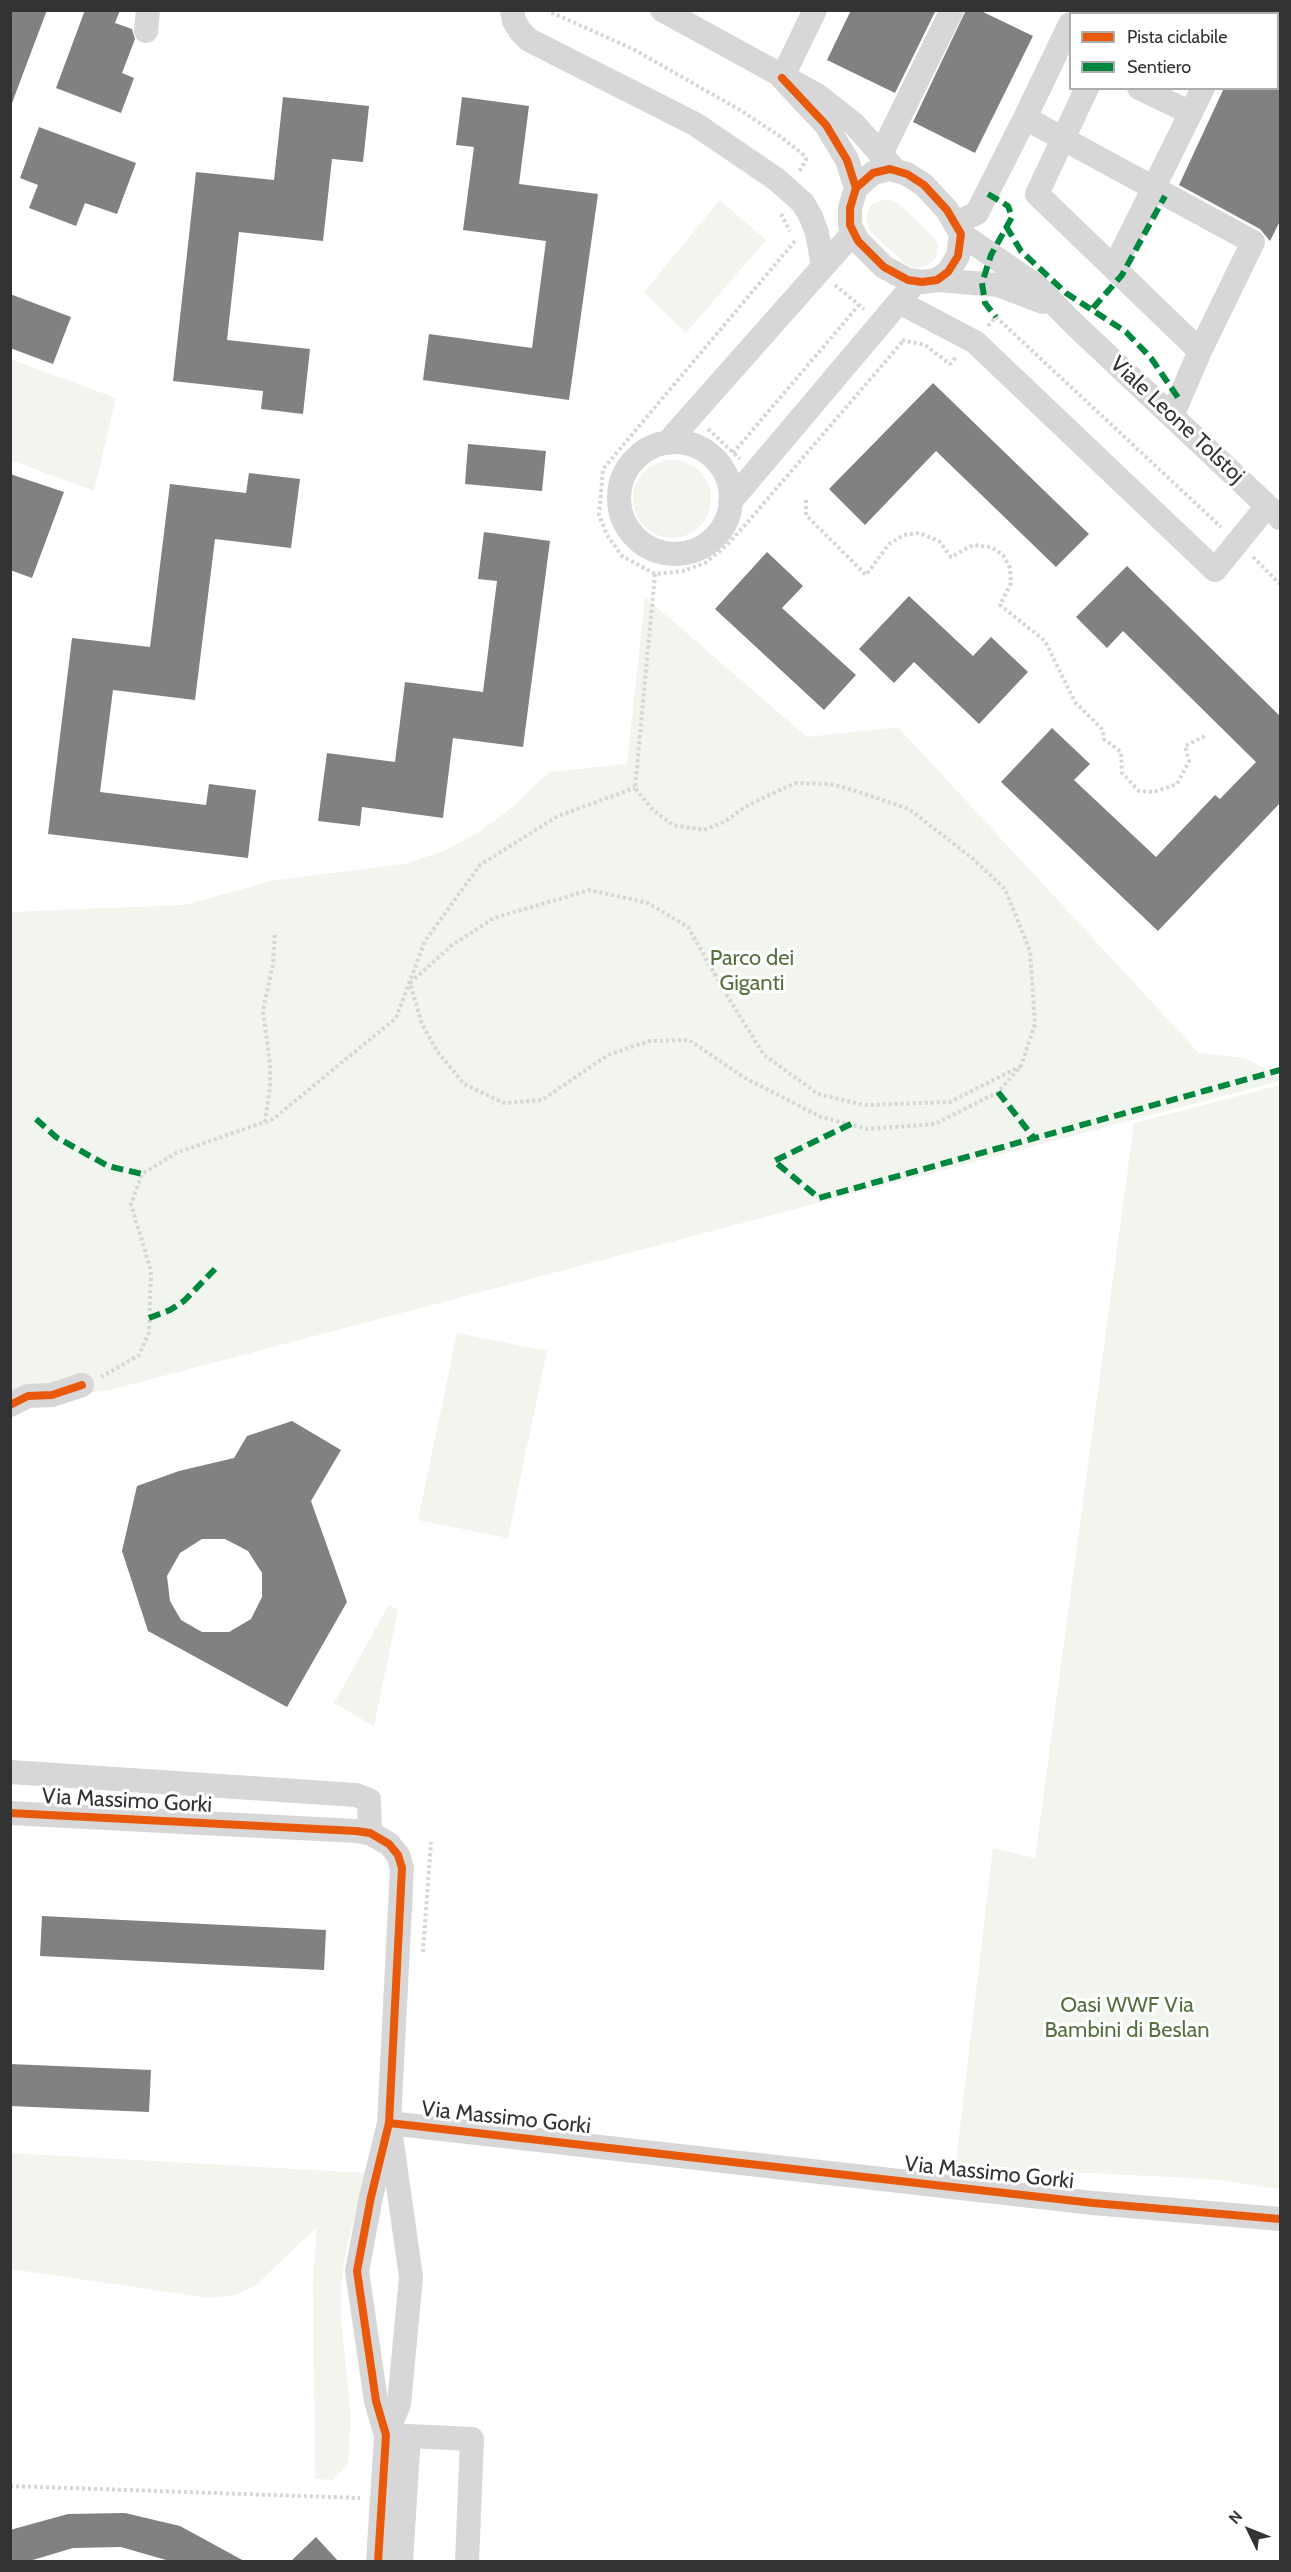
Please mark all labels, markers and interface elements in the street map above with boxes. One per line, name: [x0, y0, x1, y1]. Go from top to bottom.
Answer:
legend: [1069, 12, 1279, 90]
text: Pista ciclabile: [1127, 26, 1227, 48]
text: Sentiero: [1127, 56, 1191, 78]
street label: Viale Leone Tolstoj: [1104, 351, 1250, 489]
park label: Parco dei Giganti: [710, 946, 794, 998]
street label: Via Massimo Gorki: [41, 1783, 213, 1819]
park label: Oasi WWF Via Bambini di Beslan: [1044, 1993, 1210, 2044]
street label: Via Massimo Gorki: [420, 2096, 592, 2140]
street label: Via Massimo Gorki: [903, 2151, 1075, 2195]
north arrow: [1219, 2500, 1279, 2560]
text: N: [1225, 2507, 1246, 2528]

